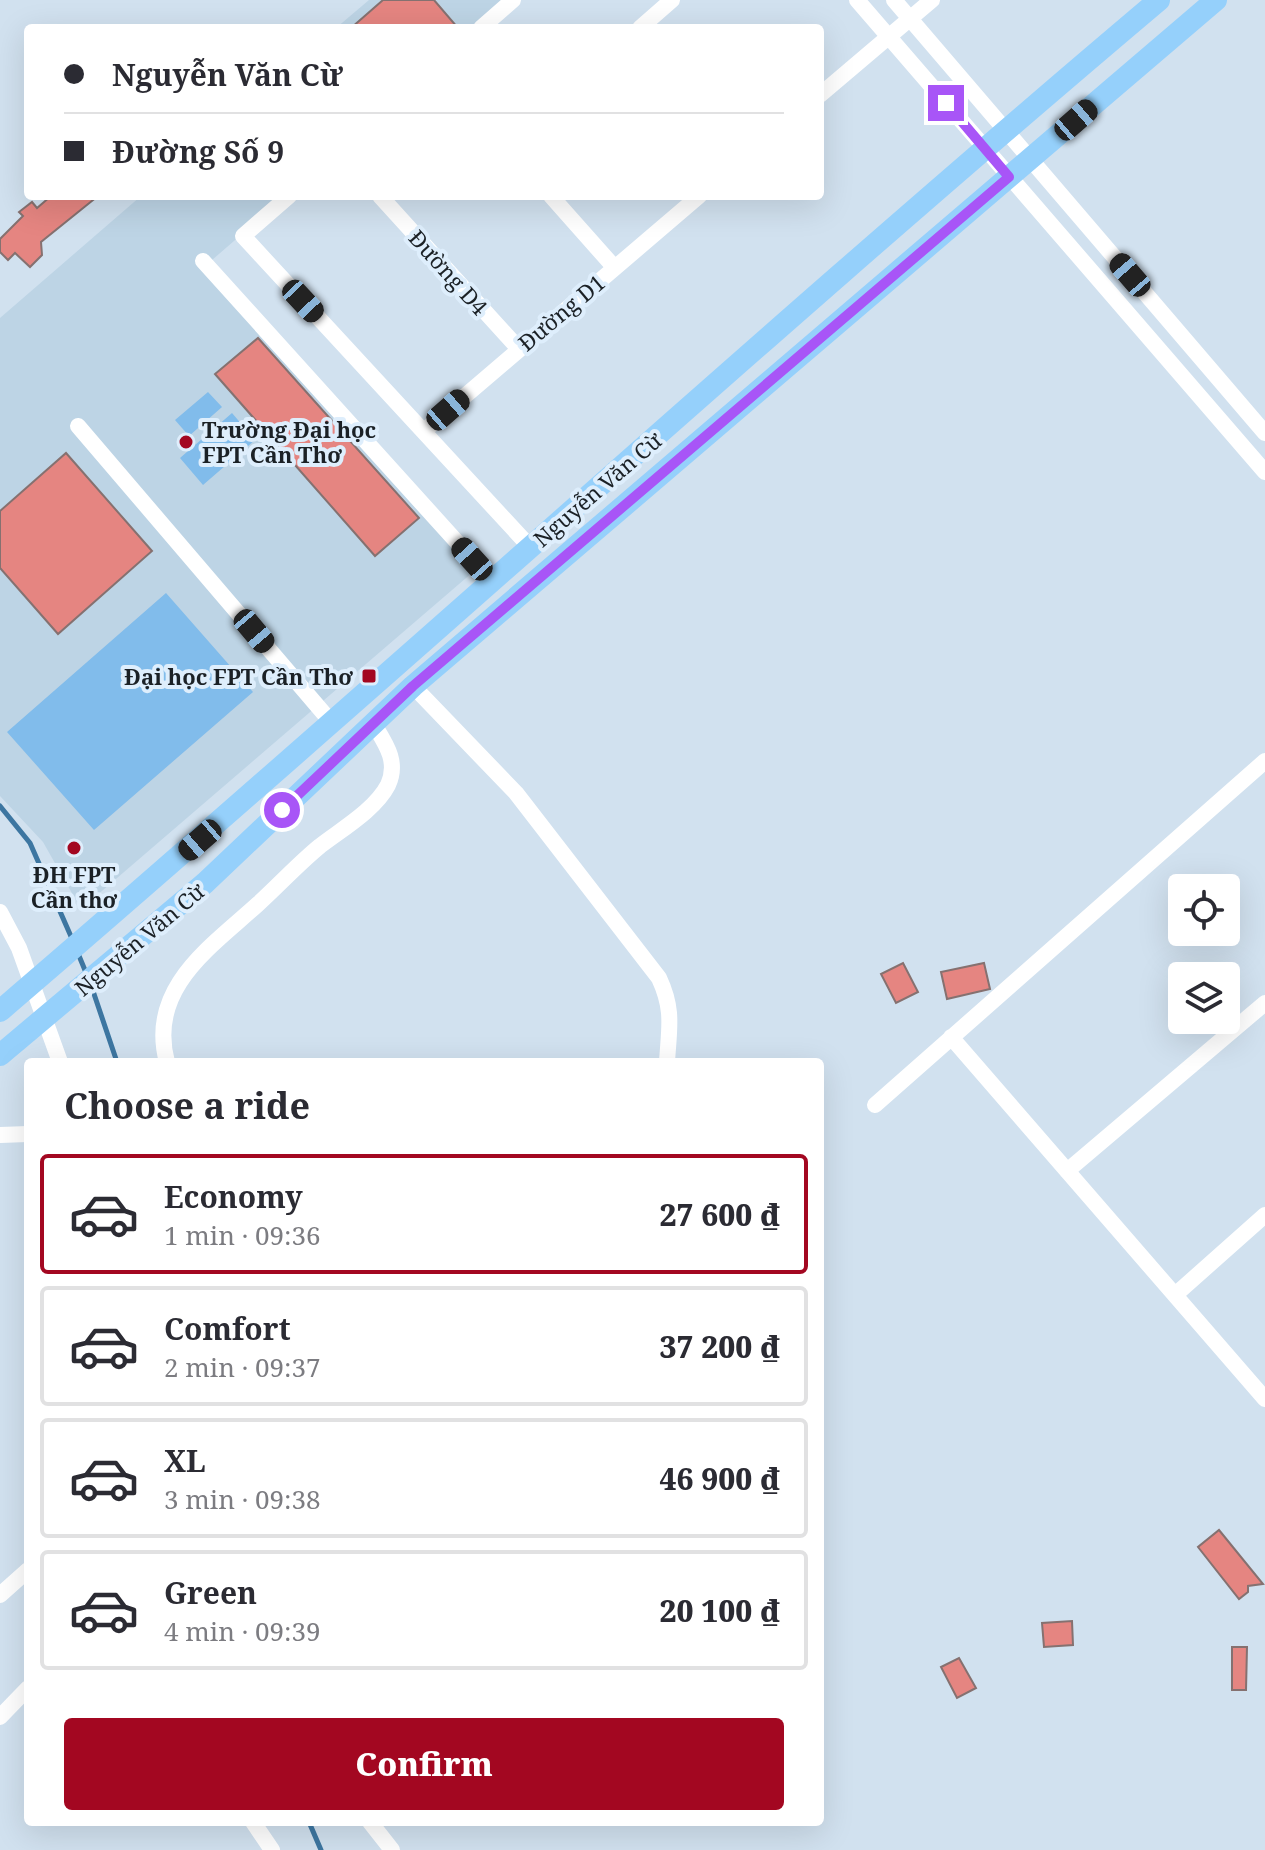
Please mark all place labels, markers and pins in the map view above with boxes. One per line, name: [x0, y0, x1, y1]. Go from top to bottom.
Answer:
place label: Trường Đại học FPT Cần Thơ: [202, 414, 376, 469]
marker: Trường Đại học FPT Cần Thơ: [177, 433, 195, 451]
place label: Đại học FPT Cần Thơ: [124, 661, 353, 691]
marker: Đại học FPT Cần Thơ: [360, 667, 378, 685]
marker: ĐH FPT Cần thơ: [65, 839, 83, 857]
place label: ĐH FPT Cần thơ: [31, 859, 118, 914]

